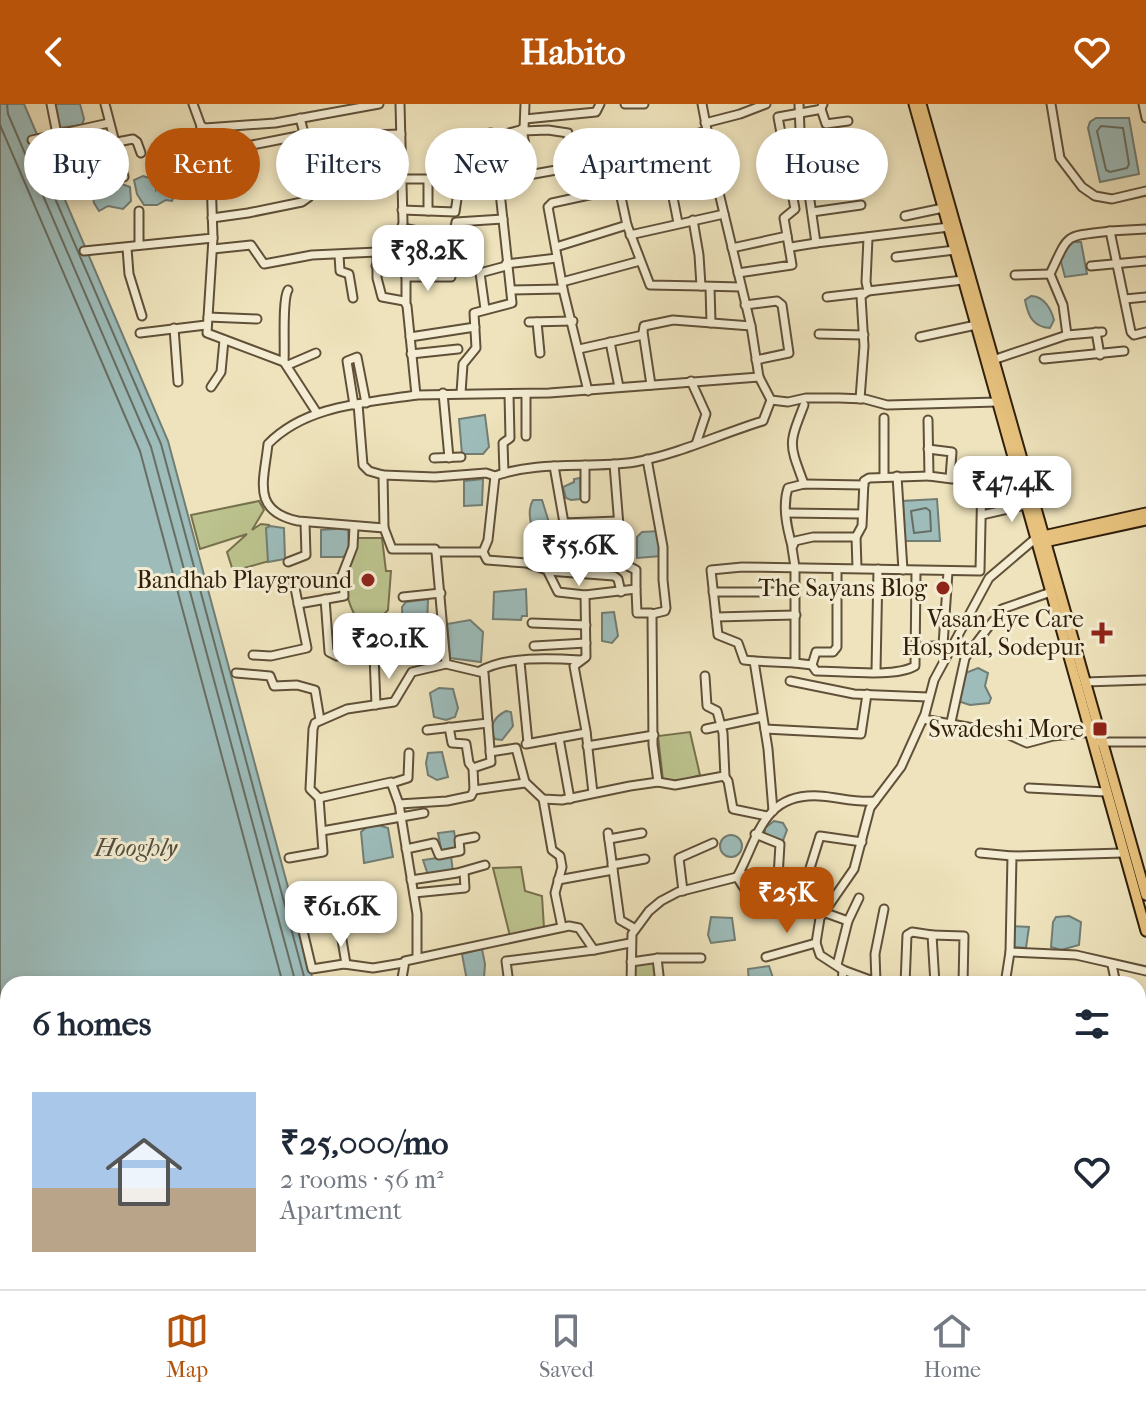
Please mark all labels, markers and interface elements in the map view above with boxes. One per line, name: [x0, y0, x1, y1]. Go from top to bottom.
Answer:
icon: back: [32, 30, 76, 74]
icon: heart: [1070, 30, 1114, 74]
text: Habito: [520, 31, 626, 73]
chip: Buy: [24, 128, 129, 200]
chip: Rent: [145, 128, 260, 200]
chip: Filters: [276, 128, 409, 200]
chip: New: [425, 128, 537, 200]
chip: Apartment: [553, 128, 740, 200]
chip: House: [756, 128, 888, 200]
pin: ₹38.2K: [363, 225, 493, 293]
text: ₹38.2K: [390, 235, 466, 266]
pin: ₹47.4K: [947, 456, 1077, 524]
text: ₹47.4K: [971, 466, 1053, 497]
pin: ₹55.6K: [514, 520, 644, 588]
text: ₹55.6K: [541, 530, 617, 561]
place label: Bandhab Playground: [136, 566, 353, 594]
marker: Bandhab Playground: [359, 571, 377, 589]
place label: The Sayans Blog: [758, 574, 928, 602]
marker: The Sayans Blog: [934, 579, 952, 597]
place label: Vasan Eye Care Hospital, Sodepur: [902, 605, 1085, 661]
pin: ₹20.1K: [324, 613, 454, 681]
marker: Vasan Eye Care Hospital, Sodepur: [1091, 622, 1113, 644]
text: ₹20.1K: [351, 623, 427, 654]
place label: Swadeshi More: [928, 715, 1084, 743]
marker: Swadeshi More: [1091, 720, 1109, 738]
water label: Hooghly: [94, 832, 179, 863]
pin: ₹25K: [740, 867, 834, 935]
text: ₹25K: [758, 877, 816, 908]
pin: ₹61.6K: [276, 881, 406, 949]
text: ₹61.6K: [303, 891, 379, 922]
icon: filters: [1070, 1002, 1114, 1046]
text: 6 homes: [32, 1004, 151, 1044]
text: ₹25,000/mo: [280, 1123, 449, 1163]
icon: home: [96, 1124, 192, 1220]
icon: heart: [1070, 1150, 1114, 1194]
text: 2 rooms · 56 m²: [280, 1164, 444, 1195]
text: Apartment: [280, 1195, 402, 1226]
tab: Map: [165, 1309, 209, 1383]
tab: Saved: [539, 1309, 594, 1383]
tab: Home: [924, 1309, 981, 1383]

